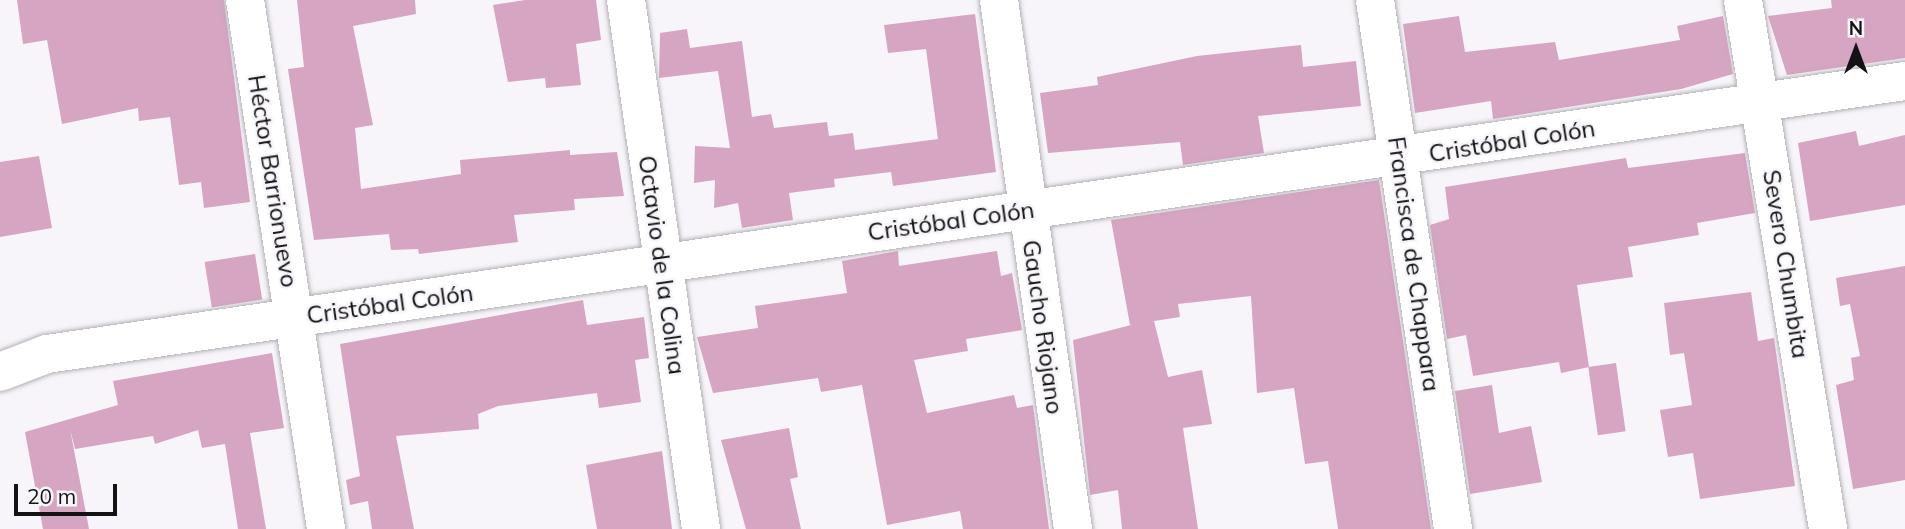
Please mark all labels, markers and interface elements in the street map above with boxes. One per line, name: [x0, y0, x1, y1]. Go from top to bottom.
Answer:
north arrow: [1821, 14, 1891, 84]
text: N: [1849, 16, 1863, 40]
street label: Héctor Barrionuevo: [242, 73, 304, 289]
street label: Cristóbal Colón: [1427, 114, 1597, 168]
street label: Francisca de Chappara: [1382, 135, 1446, 393]
street label: Octavio de la Colina: [632, 154, 692, 376]
street label: Severo Chumbita: [1757, 168, 1815, 360]
street label: Cristóbal Colón: [866, 195, 1036, 247]
street label: Gaucho Riojano: [1017, 238, 1069, 416]
street label: Cristóbal Colón: [305, 278, 475, 330]
scale bar: [18, 470, 121, 514]
text: 20 m: [27, 483, 76, 509]

